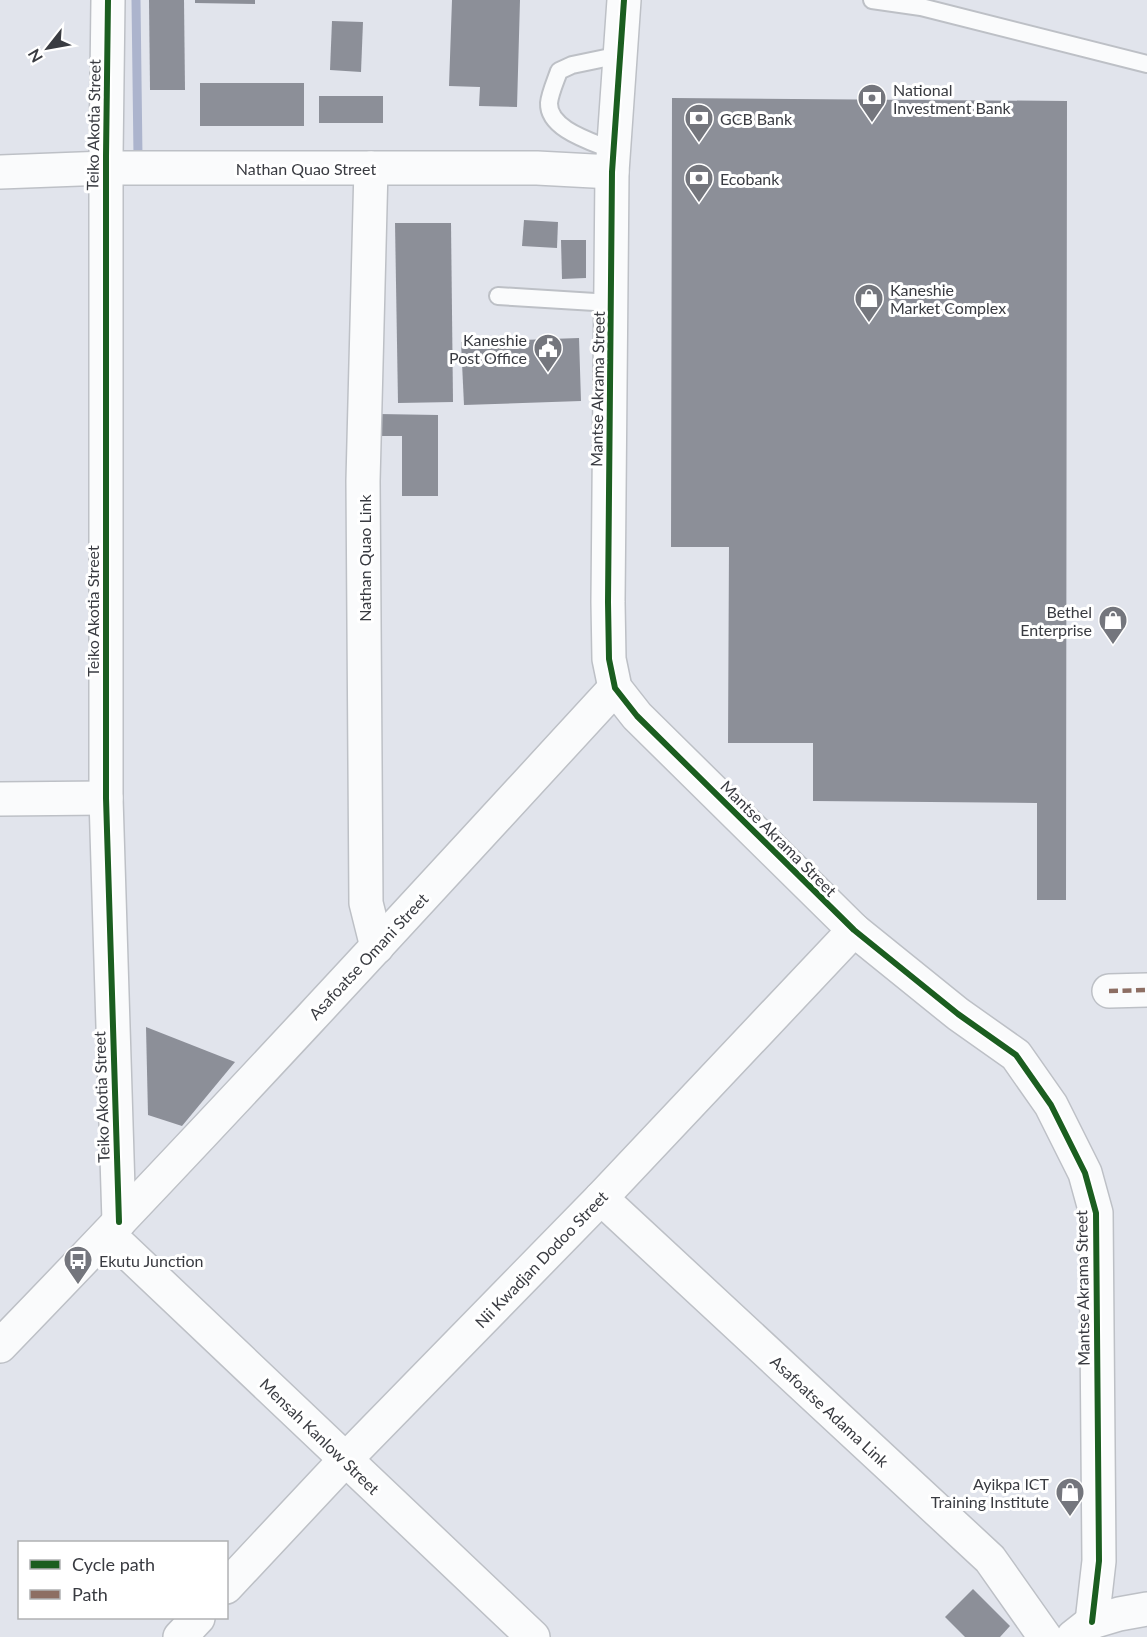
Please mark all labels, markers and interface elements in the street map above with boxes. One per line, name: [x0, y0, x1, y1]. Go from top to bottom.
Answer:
north arrow: [18, 18, 78, 78]
text: N: [23, 46, 46, 66]
street label: Teiko Akotia Street: [82, 59, 104, 191]
place label: National Investment Bank: [893, 80, 1012, 117]
bank icon: National Investment Bank: [856, 82, 888, 124]
bank icon: GCB Bank: [683, 102, 715, 144]
place label: GCB Bank: [720, 109, 793, 128]
street label: Nathan Quao Street: [236, 159, 376, 178]
bank icon: Ecobank: [683, 162, 715, 204]
place label: Ecobank: [720, 169, 780, 188]
place label: Kaneshie Market Complex: [890, 280, 1006, 317]
shop icon: Kaneshie Market Complex: [853, 282, 885, 324]
street label: Mantse Akrama Street: [586, 311, 608, 467]
place label: Kaneshie Post Office: [449, 330, 527, 367]
public building icon: Kaneshie Post Office: [532, 332, 564, 374]
street label: Nathan Quao Link: [355, 493, 374, 622]
street label: Teiko Akotia Street: [83, 545, 102, 677]
place label: Bethel Enterprise: [1020, 602, 1092, 639]
shop icon: Bethel Enterprise: [1097, 604, 1129, 646]
street label: Mantse Akrama Street: [717, 776, 841, 900]
street label: Asafoatse Omani Street: [305, 889, 432, 1023]
street label: Teiko Akotia Street: [89, 1031, 113, 1163]
street label: Nii Kwadjan Dodoo Street: [471, 1187, 611, 1331]
street label: Mantse Akrama Street: [1071, 1210, 1093, 1366]
bus stop icon: Ekutu Junction: [62, 1244, 94, 1286]
place label: Ekutu Junction: [99, 1251, 203, 1270]
street label: Asafoatse Adama Link: [767, 1351, 894, 1471]
street label: Mensah Kanlow Street: [256, 1374, 384, 1498]
place label: Ayikpa ICT Training Institute: [931, 1474, 1050, 1511]
shop icon: Ayikpa ICT Training Institute: [1054, 1476, 1086, 1518]
legend: [18, 1541, 228, 1619]
text: Cycle path: [72, 1553, 155, 1575]
text: Path: [72, 1583, 108, 1605]

